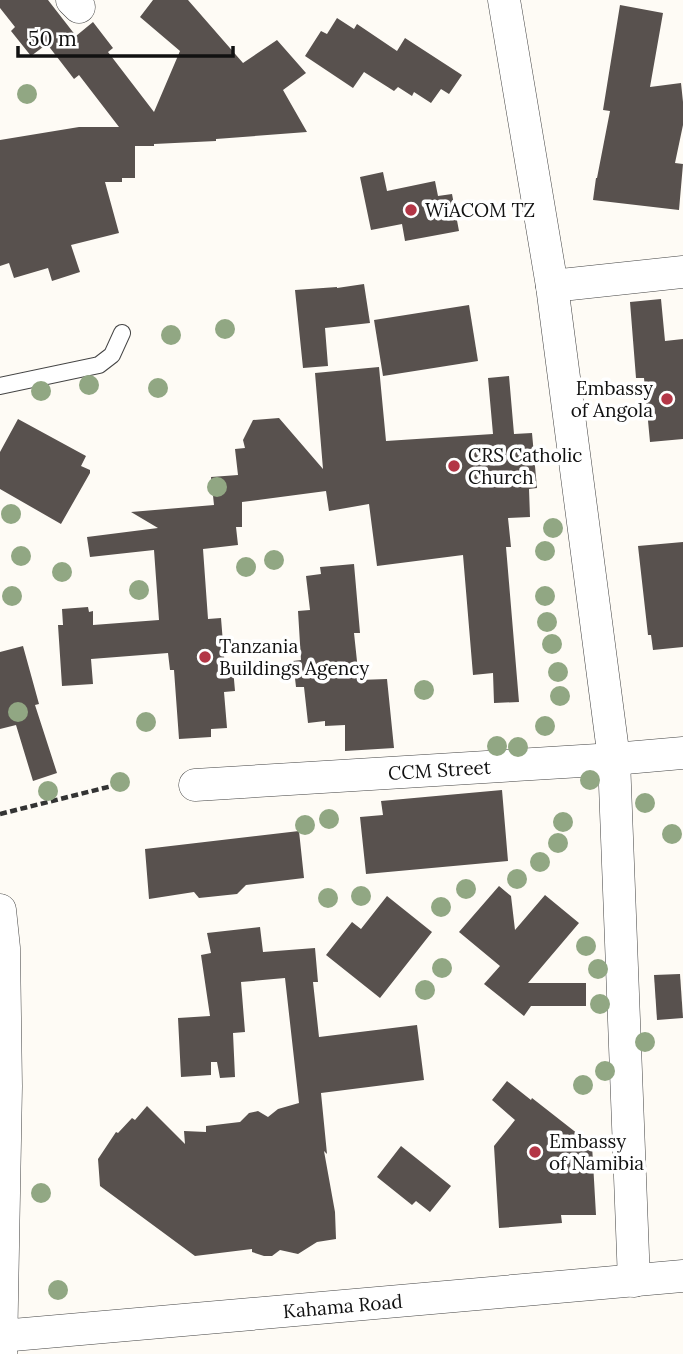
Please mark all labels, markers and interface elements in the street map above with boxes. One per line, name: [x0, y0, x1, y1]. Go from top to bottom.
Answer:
scale bar: [18, 14, 233, 58]
text: 50 m: [28, 25, 77, 52]
place label: WiACOM TZ: [425, 198, 535, 222]
marker: WiACOM TZ: [403, 202, 419, 218]
place label: Embassy of Angola: [571, 376, 653, 422]
marker: Embassy of Angola: [659, 391, 675, 407]
place label: CRS Catholic Church: [468, 443, 582, 489]
marker: CRS Catholic Church: [446, 458, 462, 474]
place label: Tanzania Buildings Agency: [219, 634, 369, 680]
marker: Tanzania Buildings Agency: [197, 649, 213, 665]
street label: CCM Street: [387, 755, 492, 785]
place label: Embassy of Namibia: [549, 1129, 644, 1175]
marker: Embassy of Namibia: [527, 1144, 543, 1160]
street label: Kahama Road: [282, 1289, 403, 1323]

